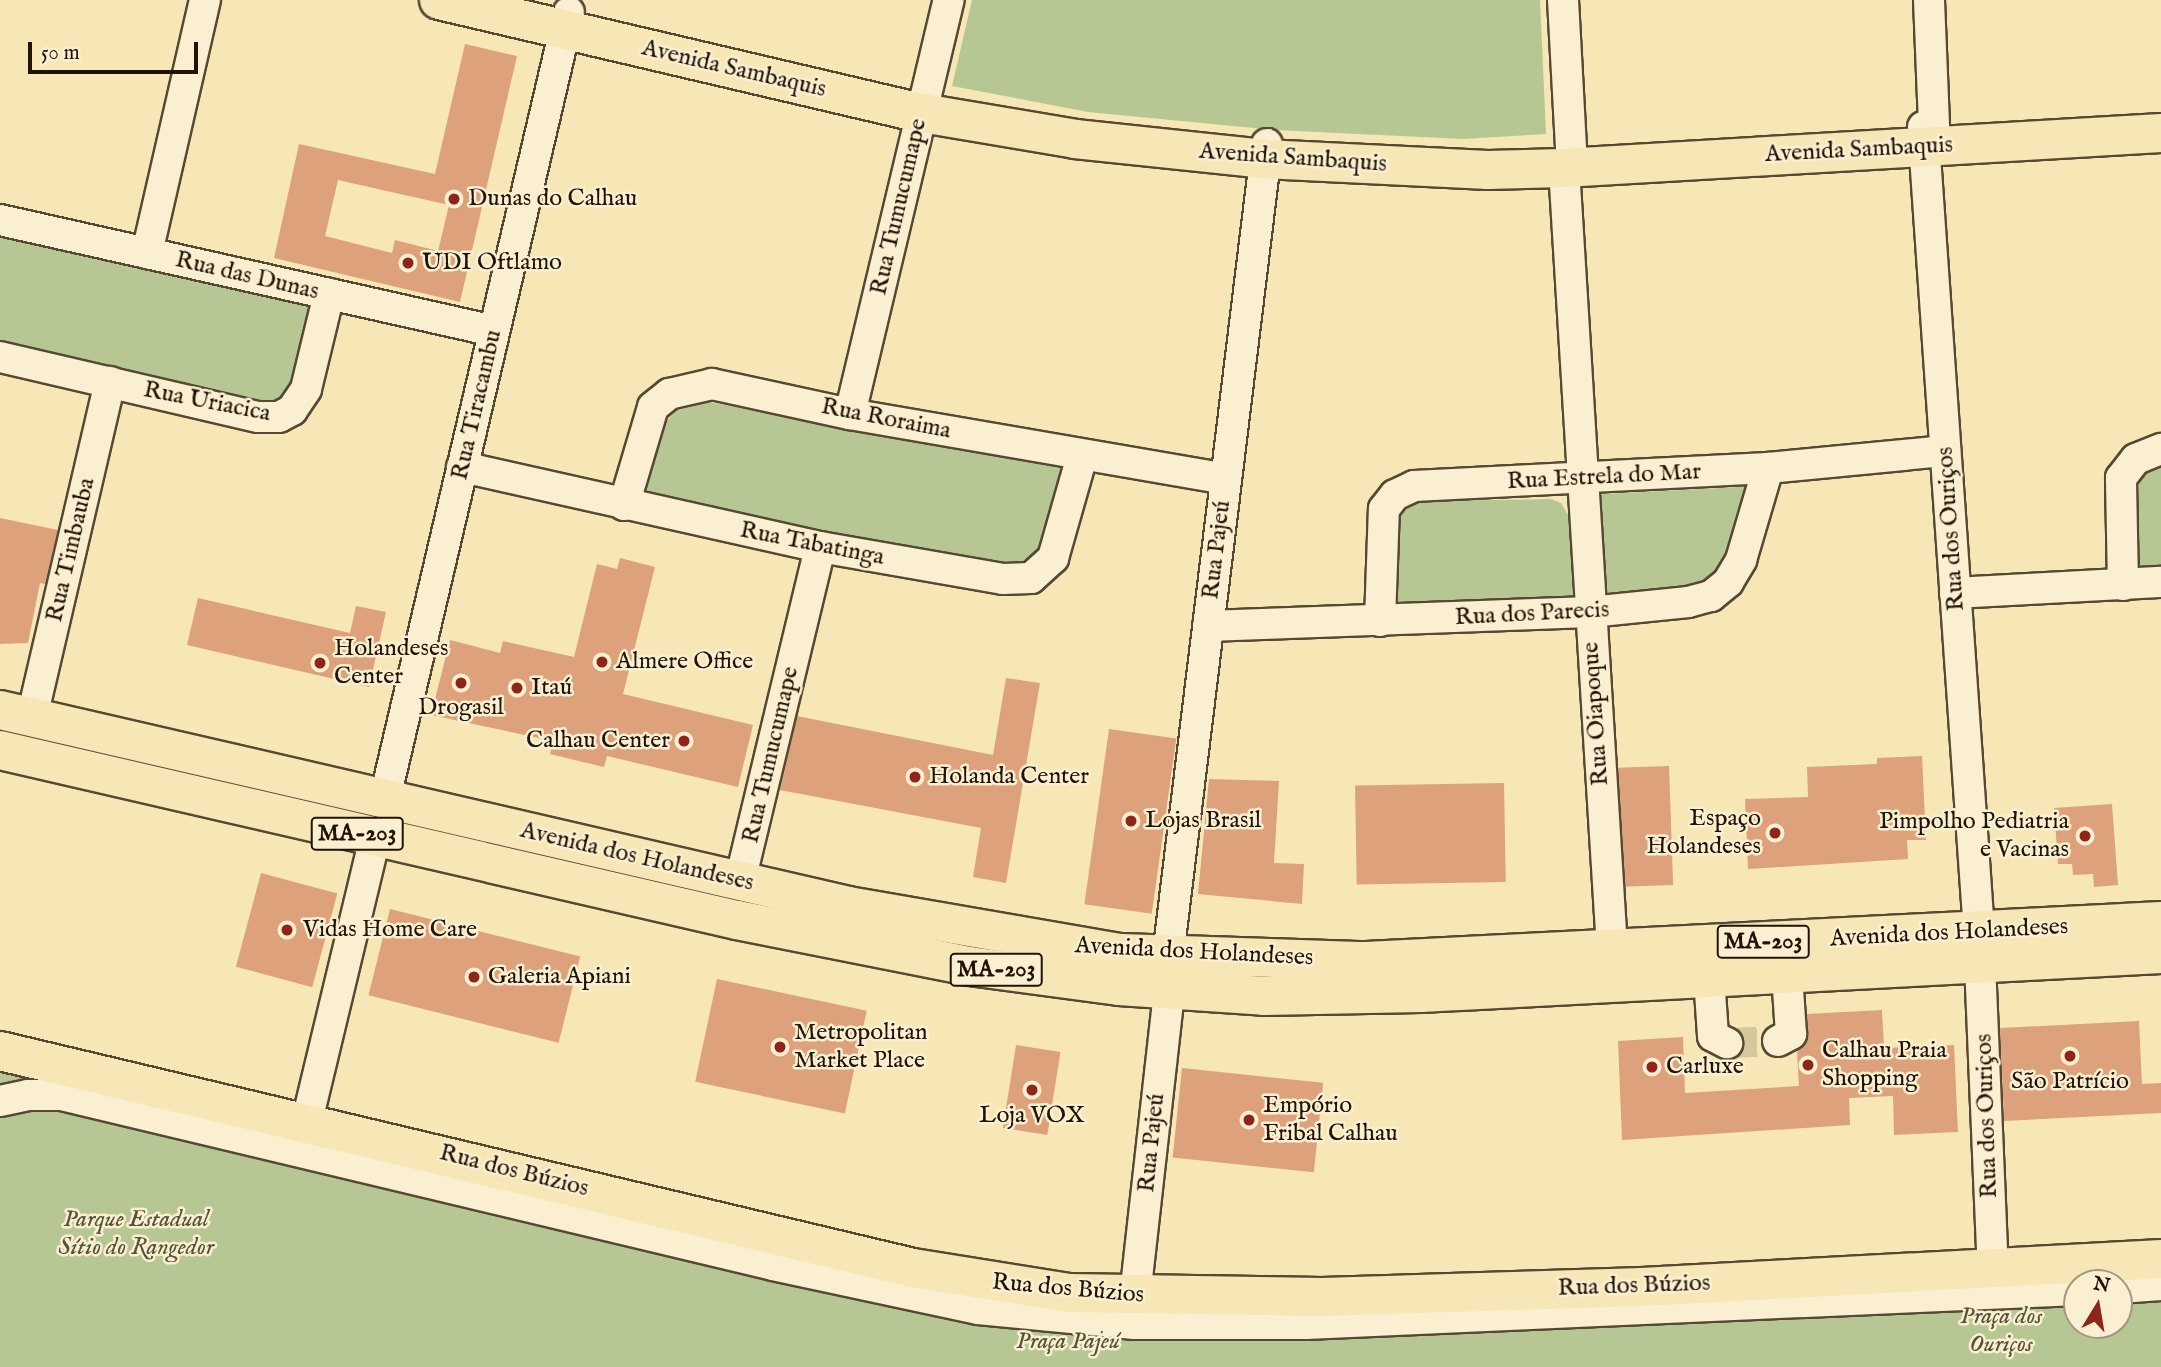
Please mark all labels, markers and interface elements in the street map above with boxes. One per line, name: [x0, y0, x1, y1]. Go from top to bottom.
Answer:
scale bar: [32, 28, 201, 72]
street label: Avenida Sambaquis: [639, 34, 829, 104]
text: 50 m: [41, 40, 80, 67]
street label: Rua Tumucumape: [865, 116, 933, 298]
street label: Avenida Sambaquis: [1764, 131, 1954, 169]
street label: Avenida Sambaquis: [1198, 137, 1388, 179]
place label: Dunas do Calhau: [468, 185, 637, 213]
marker: Dunas do Calhau: [446, 191, 462, 207]
street label: Rua das Dunas: [172, 246, 322, 306]
place label: UDI Oftlamo: [422, 249, 562, 277]
marker: UDI Oftlamo: [400, 255, 416, 271]
street label: Rua Tiracambu: [446, 327, 508, 483]
street label: Rua Uriacica: [141, 376, 273, 428]
street label: Rua Roraima: [819, 392, 953, 446]
street label: Rua dos Ouriços: [1931, 446, 1971, 612]
street label: Rua Estrela do Mar: [1506, 458, 1702, 496]
street label: Rua Timbauba: [40, 475, 102, 625]
street label: Rua Pajeú: [1197, 499, 1237, 601]
street label: Rua Tabatinga: [737, 516, 887, 572]
street label: Rua dos Parecis: [1454, 596, 1610, 632]
place label: Holandeses Center: [334, 635, 449, 691]
street label: Rua Oiapoque: [1577, 641, 1615, 787]
place label: Almere Office: [616, 648, 753, 676]
marker: Almere Office: [594, 654, 610, 670]
marker: Holandeses Center: [312, 655, 328, 671]
street label: Rua Tumucumape: [737, 664, 805, 846]
place label: Itaú: [531, 674, 572, 702]
marker: Drogasil: [453, 675, 469, 691]
marker: Itaú: [509, 680, 525, 696]
place label: Drogasil: [418, 694, 504, 722]
place label: Calhau Center: [526, 727, 670, 755]
marker: Calhau Center: [676, 733, 692, 749]
place label: Holanda Center: [929, 763, 1089, 791]
marker: Holanda Center: [907, 769, 923, 785]
place label: Espaço Holandeses: [1646, 805, 1761, 861]
place label: Lojas Brasil: [1145, 807, 1261, 835]
place label: Pimpolho Pediatria e Vacinas: [1879, 808, 2069, 864]
marker: Lojas Brasil: [1123, 813, 1139, 829]
road number: MA-203: [310, 814, 404, 854]
street label: Avenida dos Holandeses: [517, 816, 757, 898]
marker: Espaço Holandeses: [1767, 825, 1783, 841]
marker: Pimpolho Pediatria e Vacinas: [2075, 826, 2095, 846]
street label: Avenida dos Holandeses: [1829, 912, 2069, 954]
place label: Vidas Home Care: [303, 916, 477, 944]
marker: Vidas Home Care: [277, 920, 297, 940]
road number: MA-203: [1716, 923, 1810, 962]
street label: Avenida dos Holandeses: [1074, 931, 1314, 973]
road number: MA-203: [949, 951, 1043, 990]
place label: Galeria Apiani: [488, 963, 631, 991]
marker: Galeria Apiani: [466, 969, 482, 985]
place label: Metropolitan Market Place: [794, 1019, 928, 1075]
street label: Rua dos Ouriços: [1970, 1033, 2004, 1199]
place label: Calhau Praia Shopping: [1822, 1037, 1947, 1093]
marker: Metropolitan Market Place: [772, 1039, 788, 1055]
marker: São Patrício: [2062, 1048, 2078, 1064]
place label: Carluxe: [1666, 1053, 1744, 1081]
marker: Calhau Praia Shopping: [1800, 1057, 1816, 1073]
marker: Carluxe: [1644, 1059, 1660, 1075]
place label: São Patrício: [2011, 1068, 2129, 1096]
marker: Loja VOX: [1024, 1082, 1040, 1098]
street label: Rua Pajeú: [1132, 1092, 1172, 1194]
place label: Empório Fribal Calhau: [1263, 1092, 1398, 1148]
place label: Loja VOX: [979, 1102, 1085, 1130]
marker: Empório Fribal Calhau: [1241, 1112, 1257, 1128]
street label: Rua dos Búzios: [436, 1139, 592, 1203]
park label: Parque Estadual Sítio do Rangedor: [58, 1206, 214, 1262]
street label: Rua dos Búzios: [991, 1268, 1145, 1310]
street label: Rua dos Búzios: [1557, 1269, 1711, 1303]
north arrow: [2063, 1269, 2133, 1339]
text: N: [2091, 1272, 2112, 1299]
park label: Praça dos Ouriços: [1960, 1303, 2042, 1359]
park label: Praça Pajeú: [1016, 1328, 1120, 1356]

